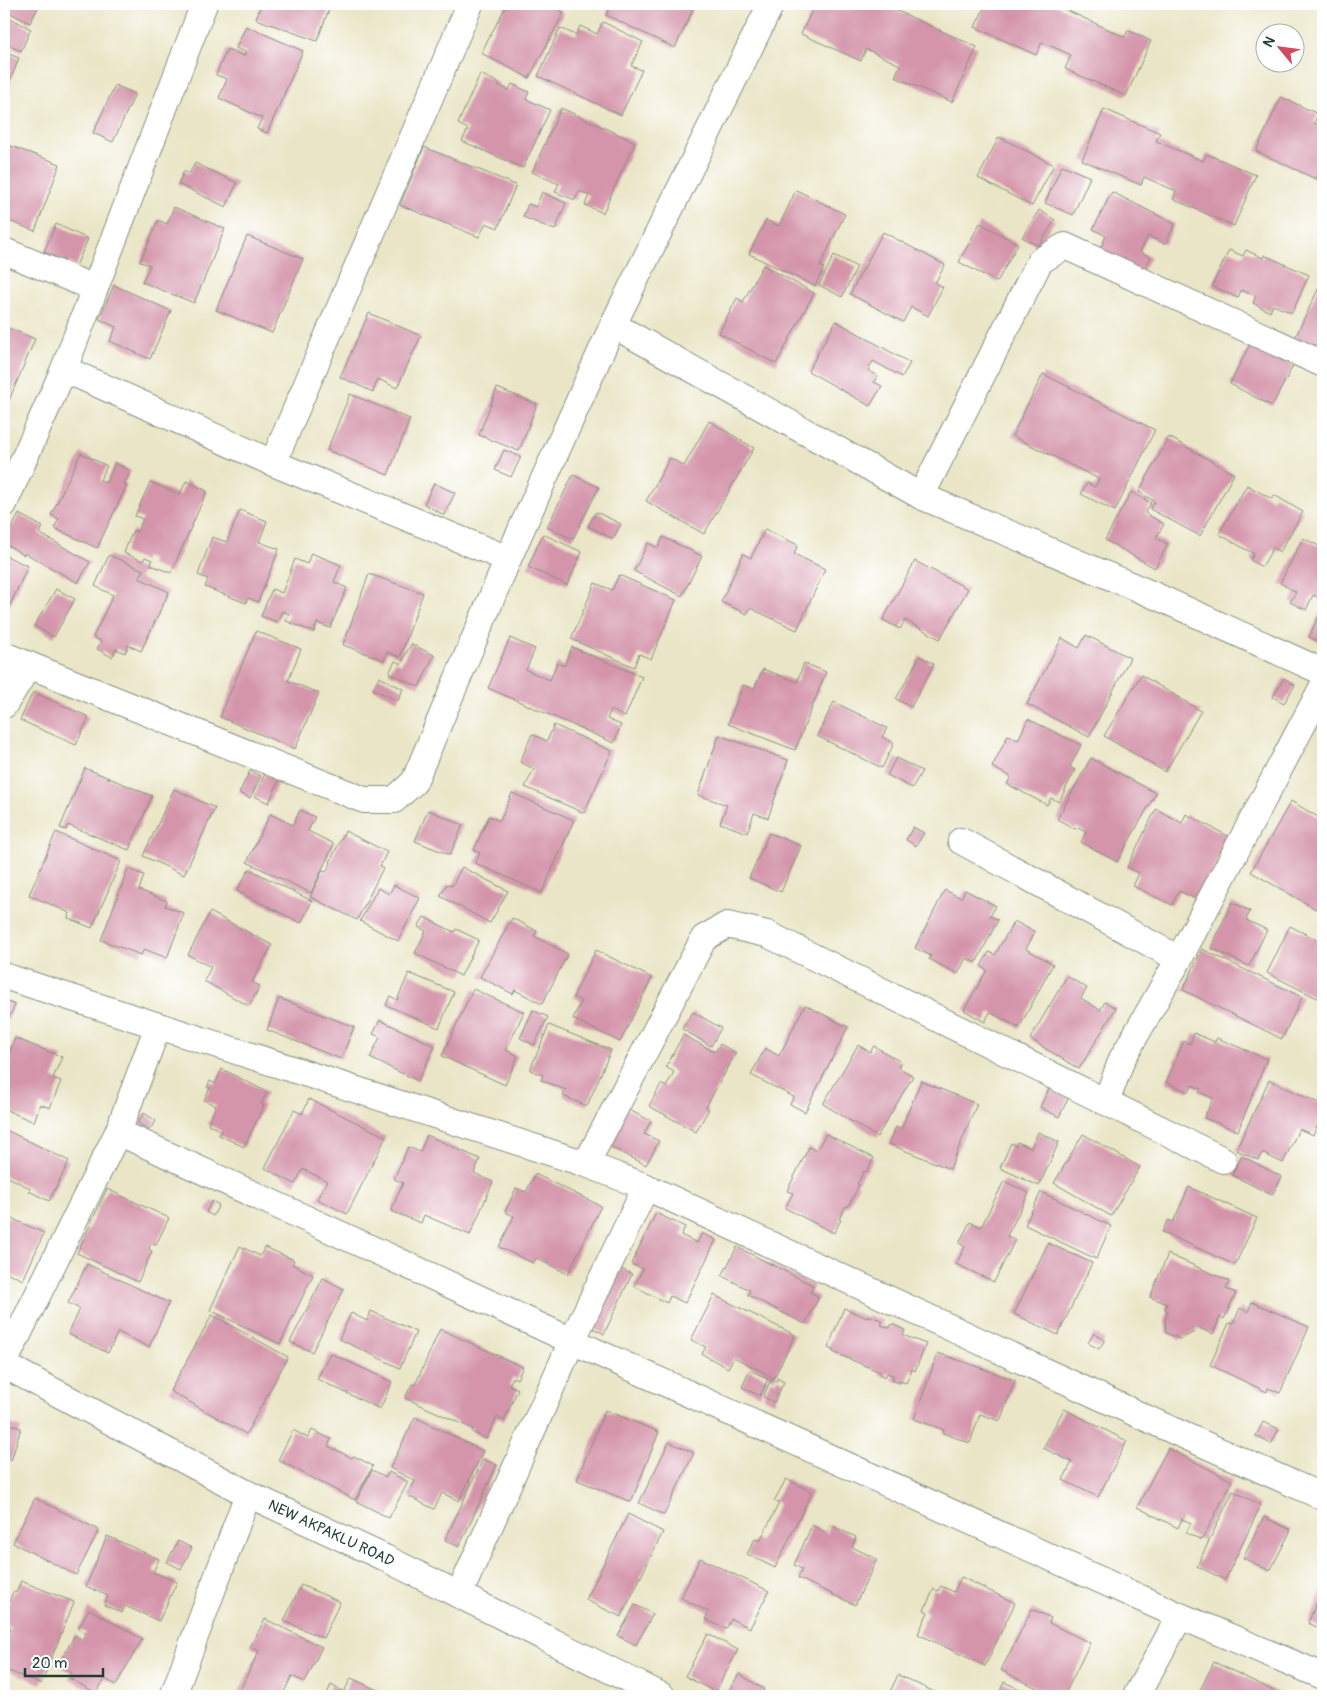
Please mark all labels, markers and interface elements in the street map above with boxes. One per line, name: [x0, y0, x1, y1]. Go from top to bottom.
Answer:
north arrow: [1254, 22, 1304, 72]
text: N: [1259, 34, 1279, 50]
street label: NEW AKPAKLU ROAD: [265, 1496, 397, 1571]
scale bar: [25, 1645, 102, 1677]
text: 20 m: [32, 1654, 67, 1673]

